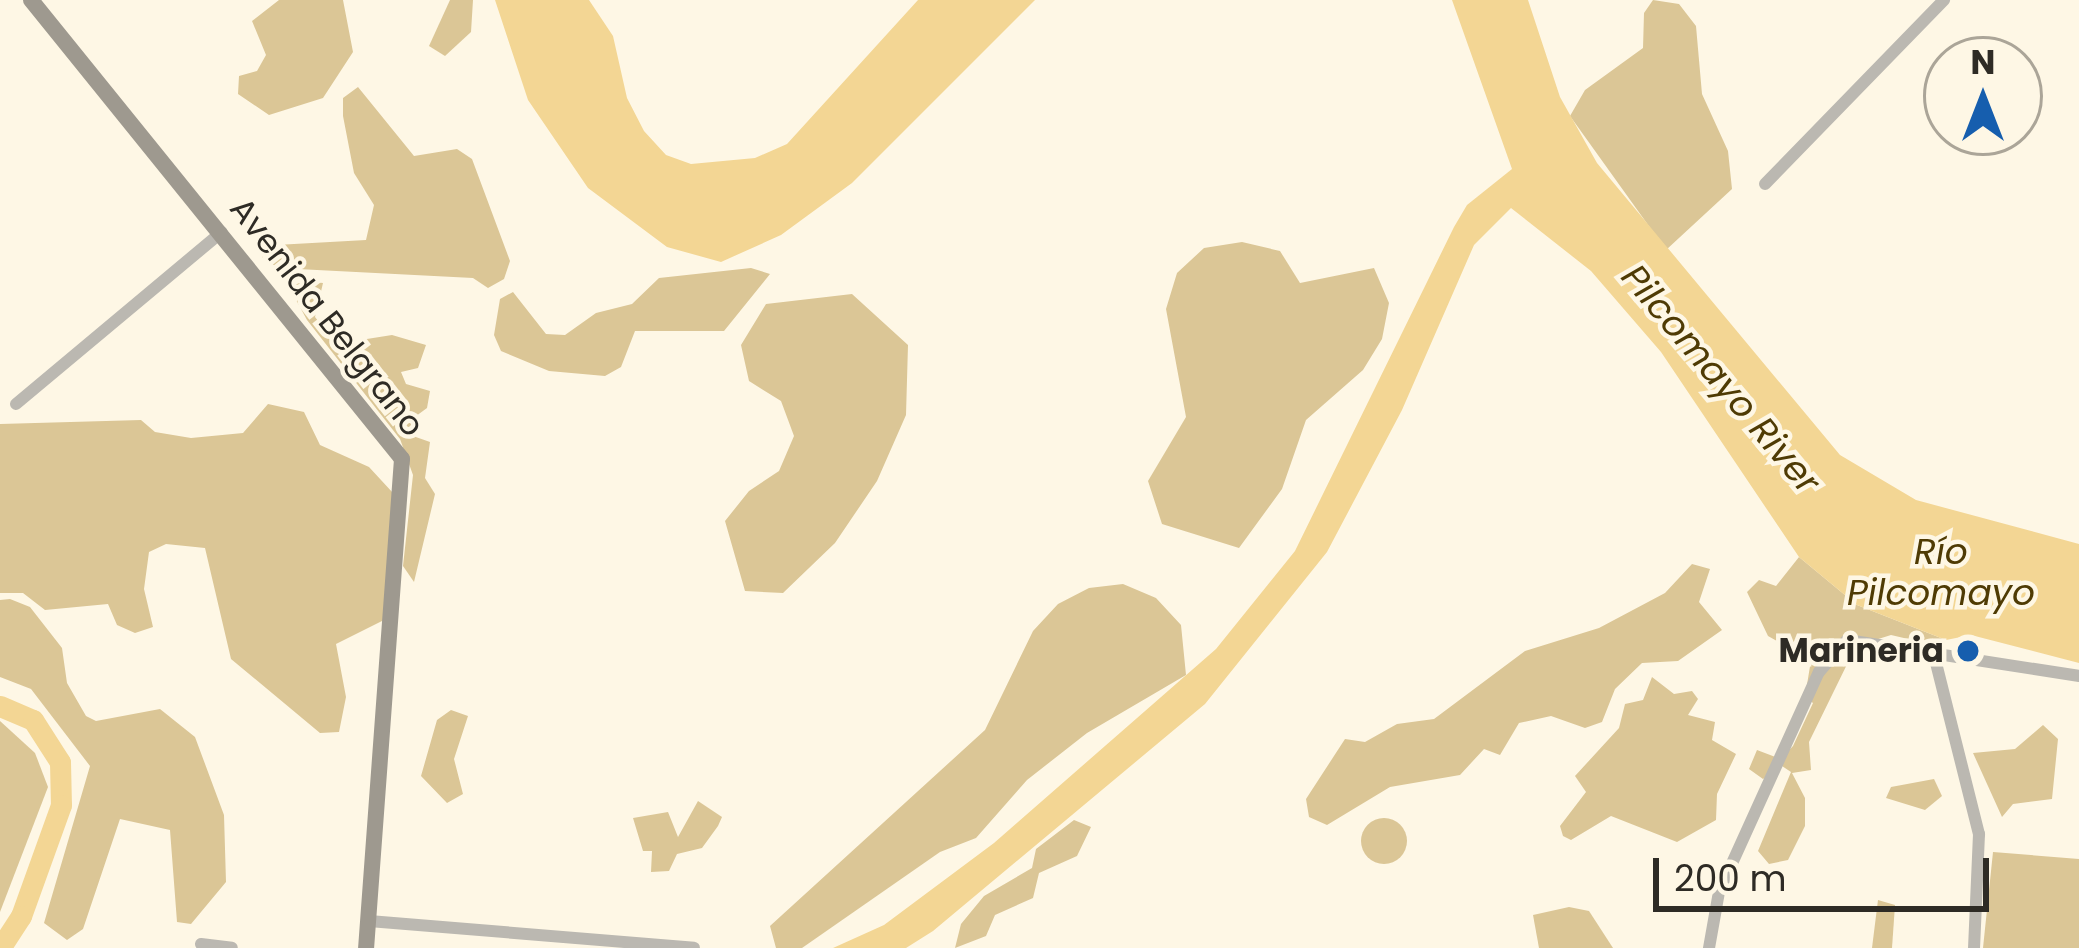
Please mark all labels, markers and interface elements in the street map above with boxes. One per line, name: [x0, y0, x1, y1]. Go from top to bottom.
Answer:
north arrow: [1923, 36, 2043, 156]
text: N: [1971, 39, 1995, 86]
street label: Avenida Belgrano: [222, 190, 432, 444]
water label: Pilcomayo River: [1613, 256, 1829, 502]
water label: Río Pilcomayo: [1847, 529, 2035, 614]
place label: Marineria: [1779, 631, 1944, 671]
marker: Marineria: [1955, 638, 1981, 664]
scale bar: [1659, 834, 1995, 908]
text: 200 m: [1674, 853, 1787, 904]

